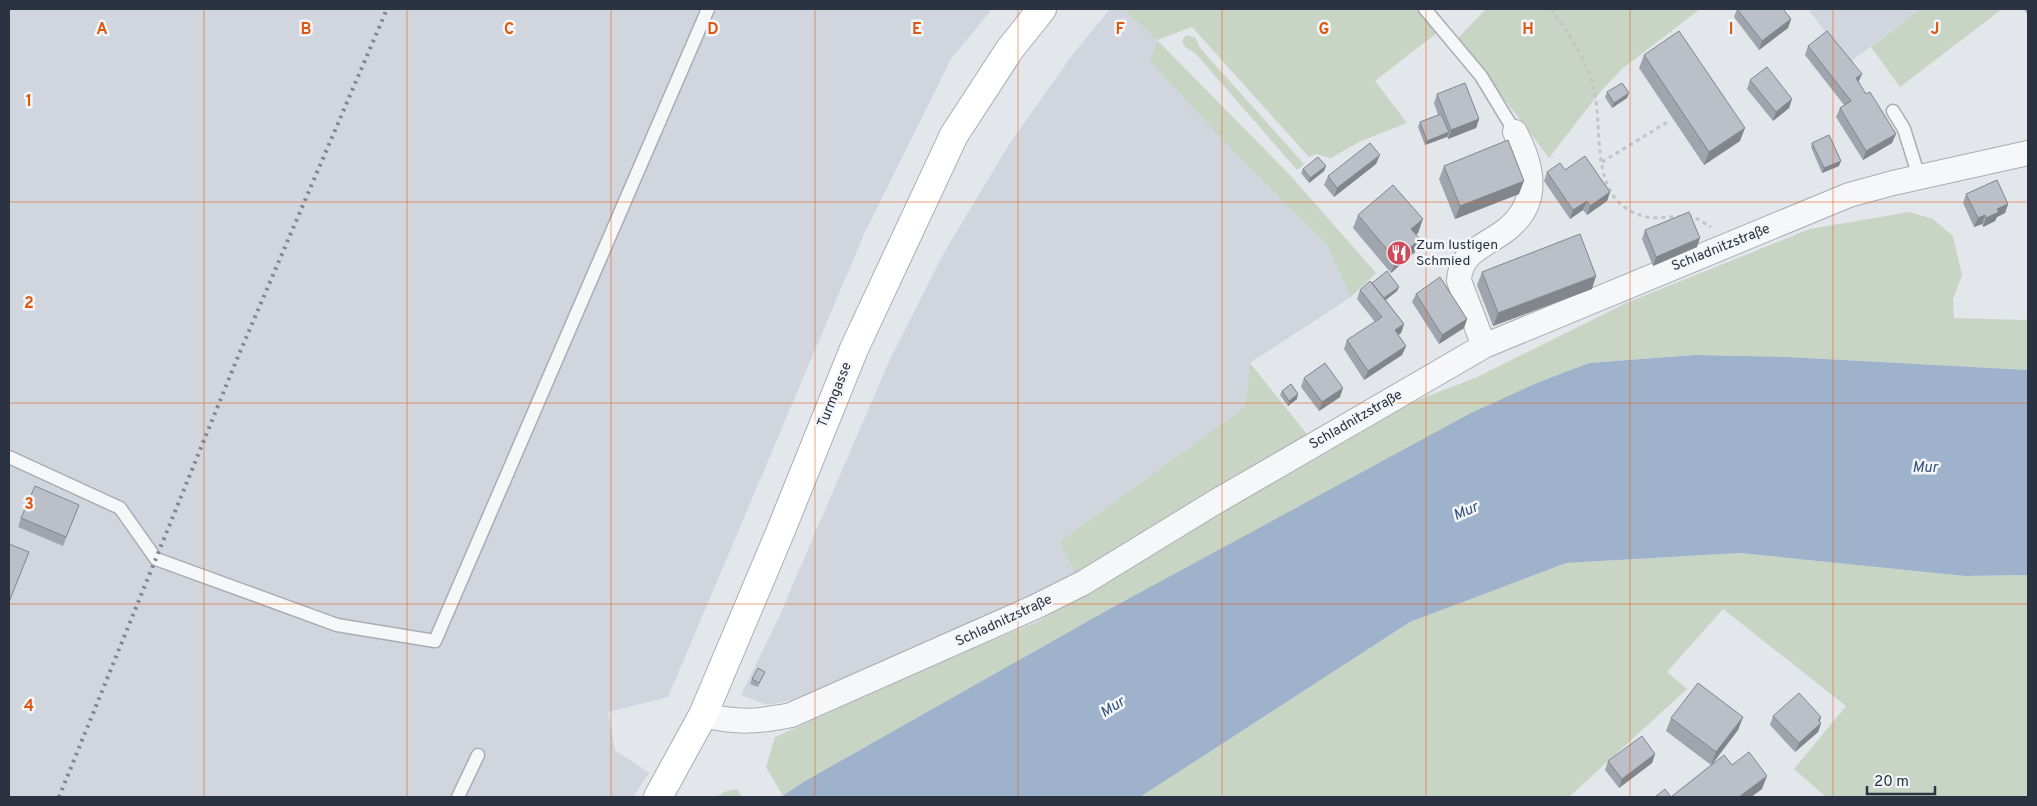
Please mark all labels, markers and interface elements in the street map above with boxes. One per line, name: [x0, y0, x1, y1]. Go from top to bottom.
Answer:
text: A: [96, 20, 108, 40]
text: B: [300, 20, 312, 40]
text: C: [504, 20, 514, 40]
text: D: [707, 20, 719, 40]
text: E: [912, 20, 922, 40]
text: F: [1115, 20, 1125, 40]
text: G: [1319, 20, 1329, 40]
text: H: [1522, 20, 1534, 40]
text: I: [1729, 20, 1733, 40]
text: J: [1931, 20, 1939, 40]
text: 1: [26, 92, 32, 112]
street label: Schladnitzstraße: [1669, 221, 1773, 275]
place label: Zum lustigen Schmied: [1416, 237, 1498, 270]
restaurant icon: Zum lustigen Schmied: [1386, 240, 1412, 266]
text: 2: [24, 294, 34, 314]
street label: Turmgasse: [814, 360, 856, 430]
street label: Schladnitzstraße: [1306, 386, 1406, 454]
water label: Mur: [1912, 459, 1939, 478]
text: 3: [24, 495, 34, 515]
water label: Mur: [1451, 498, 1483, 526]
street label: Schladnitzstraße: [953, 591, 1055, 651]
water label: Mur: [1097, 693, 1130, 723]
text: 4: [24, 697, 34, 717]
scale bar: [1867, 764, 1934, 796]
text: 20 m: [1874, 773, 1909, 792]

